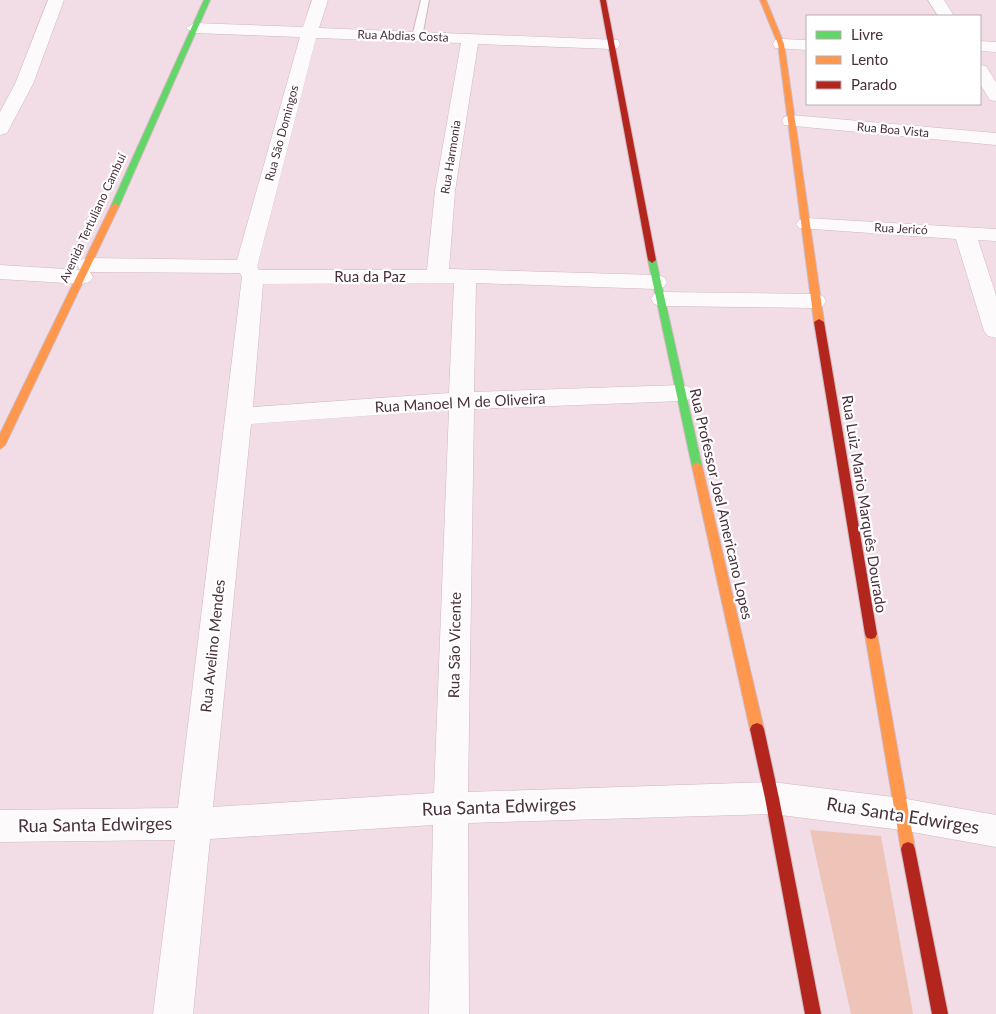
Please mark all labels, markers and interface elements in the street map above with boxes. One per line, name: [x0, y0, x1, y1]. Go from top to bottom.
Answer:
legend: [806, 15, 981, 105]
text: Livre: [851, 25, 883, 43]
street label: Rua Abdias Costa: [357, 26, 449, 45]
text: Lento: [851, 50, 888, 68]
text: Parado: [851, 75, 897, 93]
street label: Rua São Domingos: [261, 83, 302, 182]
street label: Rua Harmonia: [437, 119, 464, 195]
street label: Rua Boa Vista: [856, 119, 930, 140]
street label: Avenida Tertuliano Cambuí: [56, 150, 130, 285]
street label: Rua Jericó: [874, 220, 928, 237]
street label: Rua da Paz: [334, 267, 406, 285]
street label: Rua Professor Joel Americano Lopes: [687, 386, 757, 621]
street label: Rua Manoel M de Oliveira: [374, 389, 546, 415]
street label: Rua Luiz Mario Marquês Dourado: [839, 394, 891, 614]
street label: Rua Avelino Mendes: [196, 578, 228, 713]
street label: Rua São Vicente: [444, 592, 464, 698]
street label: Rua Santa Edwirges: [421, 792, 577, 820]
street label: Rua Santa Edwirges: [825, 792, 981, 838]
street label: Rua Santa Edwirges: [18, 812, 173, 836]

